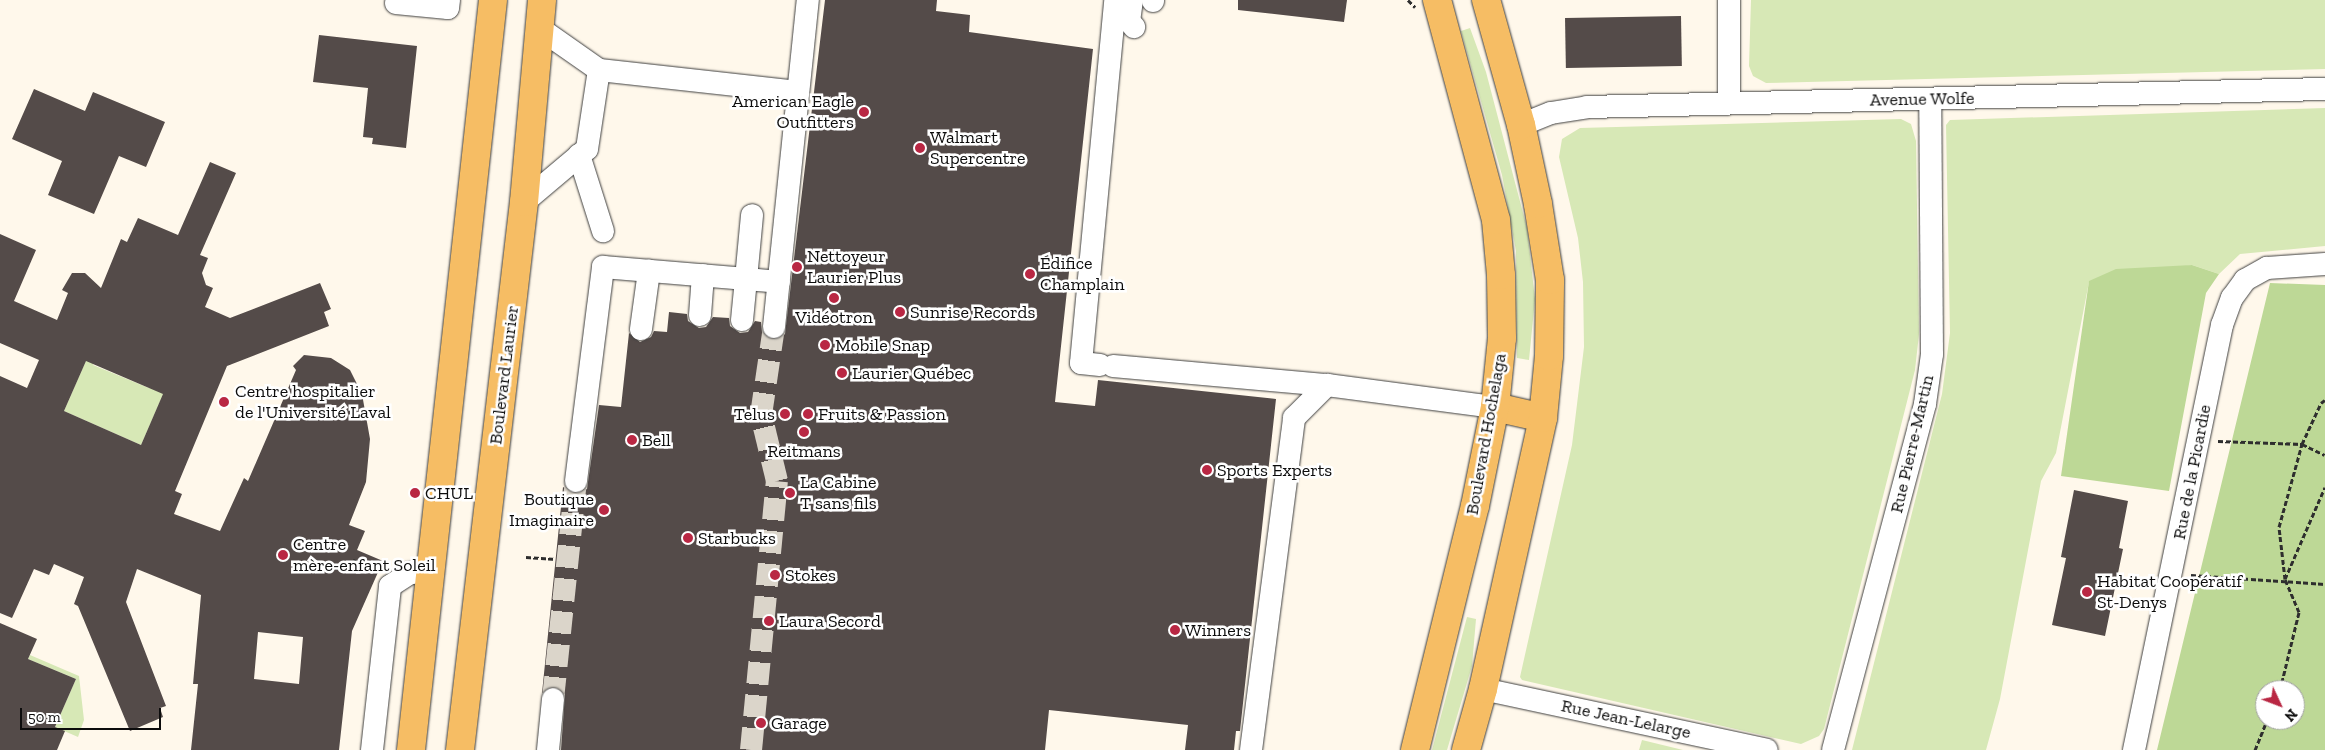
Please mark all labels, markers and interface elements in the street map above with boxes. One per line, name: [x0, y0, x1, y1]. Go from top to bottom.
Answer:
street label: Avenue Wolfe: [1869, 87, 1975, 111]
place label: American Eagle Outfitters: [732, 91, 854, 134]
marker: American Eagle Outfitters: [858, 106, 870, 118]
place label: Walmart Supercentre: [930, 127, 1025, 170]
marker: Walmart Supercentre: [914, 142, 926, 154]
place label: Nettoyeur Laurier Plus: [807, 246, 901, 288]
place label: Édifice Champlain: [1040, 253, 1125, 296]
marker: Nettoyeur Laurier Plus: [791, 261, 803, 273]
marker: Édifice Champlain: [1024, 268, 1036, 280]
marker: Vidéotron: [828, 292, 840, 304]
place label: Sunrise Records: [910, 301, 1035, 323]
street label: Boulevard Laurier: [485, 304, 523, 446]
place label: Vidéotron: [795, 306, 873, 328]
marker: Sunrise Records: [894, 306, 906, 318]
place label: Mobile Snap: [835, 334, 930, 356]
marker: Mobile Snap: [819, 339, 831, 351]
street label: Boulevard Hochelaga: [1461, 351, 1511, 517]
place label: Laurier Québec: [852, 362, 972, 384]
marker: Laurier Québec: [836, 367, 848, 379]
street label: Rue Pierre-Martin: [1886, 373, 1938, 515]
place label: Centre hospitalier de l'Université Laval: [235, 381, 391, 424]
marker: Centre hospitalier de l'Université Laval: [217, 395, 231, 409]
place label: Telus: [734, 403, 775, 425]
place label: Fruits & Passion: [818, 403, 946, 425]
street label: Rue de la Picardie: [2168, 403, 2216, 541]
marker: Telus: [779, 408, 791, 420]
marker: Fruits & Passion: [802, 408, 814, 420]
marker: Reitmans: [798, 426, 810, 438]
place label: Bell: [642, 429, 671, 451]
marker: Bell: [626, 434, 638, 446]
place label: Reitmans: [767, 440, 841, 462]
place label: Sports Experts: [1217, 459, 1332, 481]
marker: Sports Experts: [1201, 464, 1213, 476]
place label: La Cabine T sans fils: [800, 472, 877, 514]
place label: CHUL: [425, 482, 473, 504]
marker: CHUL: [409, 487, 421, 499]
marker: La Cabine T sans fils: [784, 487, 796, 499]
place label: Boutique Imaginaire: [509, 489, 594, 532]
marker: Boutique Imaginaire: [598, 504, 610, 516]
place label: Starbucks: [698, 527, 776, 549]
marker: Starbucks: [682, 532, 694, 544]
place label: Centre mère-enfant Soleil: [293, 534, 435, 576]
marker: Centre mère-enfant Soleil: [277, 549, 289, 561]
place label: Stokes: [785, 564, 836, 586]
marker: Stokes: [769, 569, 781, 581]
place label: Habitat Coopératif St-Denys: [2097, 571, 2242, 614]
marker: Habitat Coopératif St-Denys: [2081, 586, 2093, 598]
place label: Laura Secord: [779, 610, 881, 632]
marker: Laura Secord: [763, 615, 775, 627]
place label: Winners: [1185, 619, 1251, 641]
marker: Winners: [1169, 624, 1181, 636]
north arrow: [2255, 680, 2305, 730]
street label: Rue Jean-Lelarge: [1559, 695, 1693, 743]
scale bar: [22, 698, 164, 730]
text: N: [2281, 705, 2300, 725]
text: 50 m: [28, 708, 61, 726]
place label: Garage: [771, 712, 827, 734]
marker: Garage: [755, 717, 767, 729]

